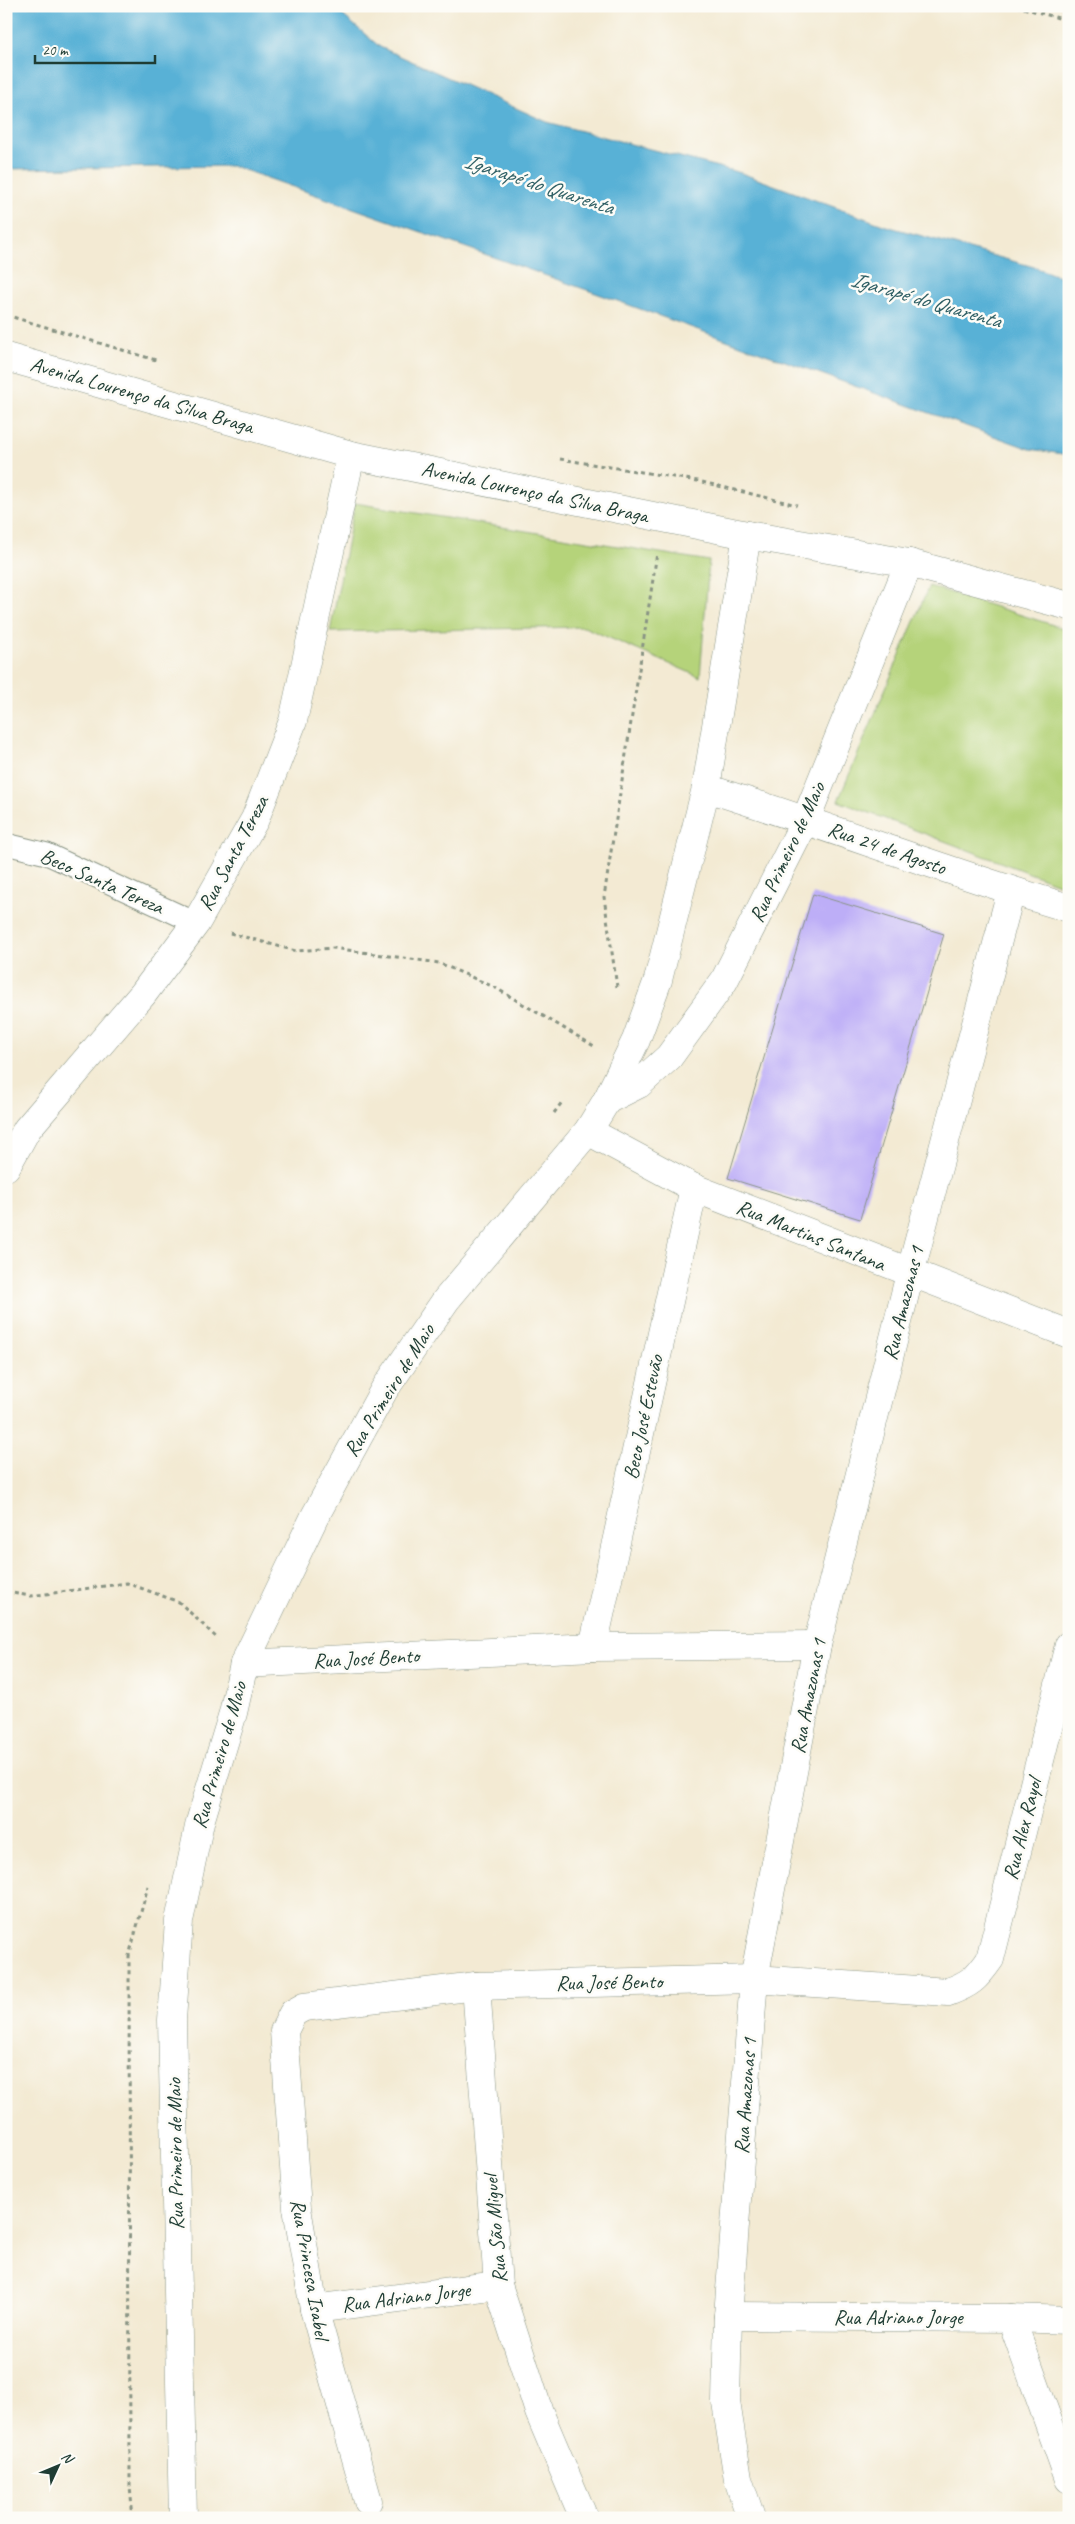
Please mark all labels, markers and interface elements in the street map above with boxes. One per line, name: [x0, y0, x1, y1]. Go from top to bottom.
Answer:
scale bar: [35, 32, 155, 64]
text: 20 m: [42, 41, 69, 60]
water label: Igarapé do Quarenta: [461, 147, 619, 222]
water label: Igarapé do Quarenta: [848, 265, 1006, 335]
street label: Avenida Lourenço da Silva Braga: [27, 351, 259, 440]
street label: Avenida Lourenço da Silva Braga: [419, 455, 653, 529]
street label: Rua Primeiro de Maio: [743, 776, 831, 926]
street label: Rua Santa Tereza: [192, 789, 275, 915]
street label: Rua 24 de Agosto: [825, 816, 951, 881]
street label: Beco Santa Tereza: [36, 842, 169, 921]
street label: Rua Martins Santana: [733, 1193, 891, 1277]
street label: Rua Amazonas 1: [876, 1242, 930, 1363]
street label: Rua Primeiro de Maio: [338, 1317, 441, 1461]
street label: Beco José Estevão: [617, 1351, 669, 1481]
street label: Rua Amazonas 1: [784, 1635, 832, 1756]
street label: Rua José Bento: [312, 1642, 422, 1674]
street label: Rua Primeiro de Maio: [186, 1677, 253, 1831]
street label: Rua Alex Rayol: [997, 1772, 1048, 1882]
street label: Rua José Bento: [556, 1968, 665, 1996]
street label: Rua Amazonas 1: [728, 2035, 762, 2155]
street label: Rua Primeiro de Maio: [161, 2076, 189, 2230]
street label: Rua São Miguel: [477, 2170, 513, 2284]
street label: Rua Princesa Isabel: [285, 2197, 336, 2344]
street label: Rua Adriano Jorge: [340, 2276, 474, 2318]
street label: Rua Adriano Jorge: [833, 2304, 965, 2330]
north arrow: [32, 2442, 82, 2492]
text: N: [58, 2448, 78, 2468]

